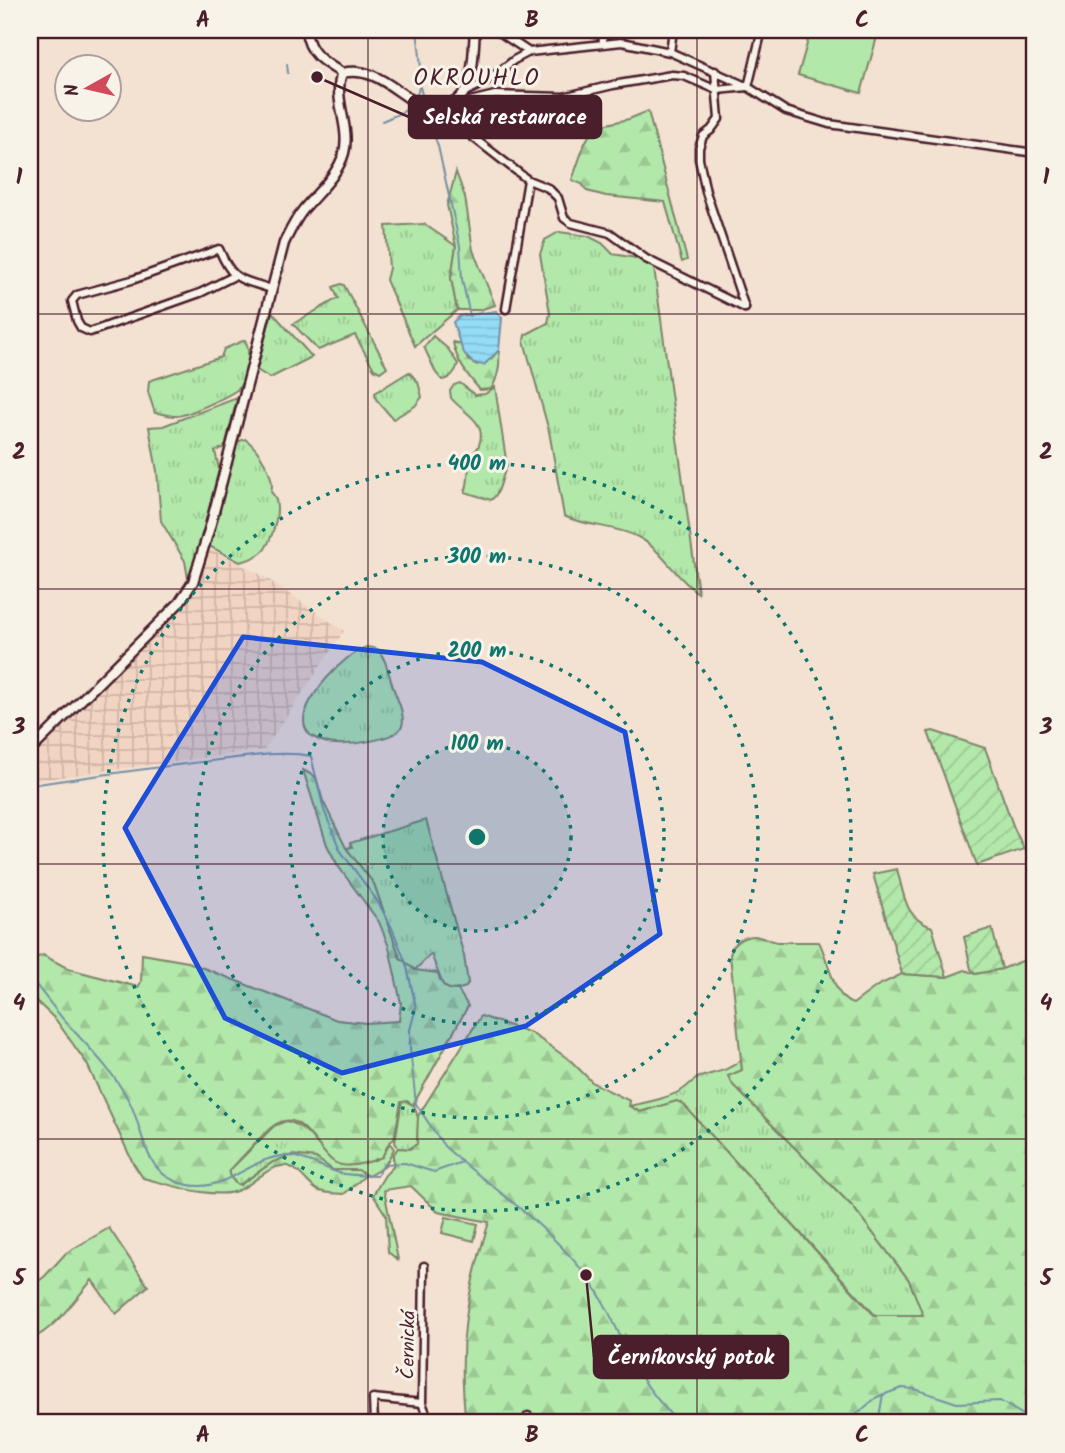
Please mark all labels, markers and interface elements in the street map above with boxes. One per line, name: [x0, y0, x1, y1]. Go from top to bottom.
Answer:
text: A: [196, 3, 210, 39]
text: B: [525, 3, 539, 39]
text: C: [855, 3, 869, 39]
north arrow: [52, 52, 122, 122]
district label: OKROUHLO: [413, 61, 541, 97]
text: N: [57, 82, 89, 98]
callout: Selská restaurace: [409, 96, 601, 138]
text: Selská restaurace: [423, 102, 587, 135]
text: 1: [16, 160, 23, 196]
text: 1: [1043, 160, 1050, 196]
text: 2: [12, 435, 26, 471]
text: 2: [1039, 435, 1053, 471]
text: 400 m: [448, 448, 506, 481]
text: 300 m: [447, 541, 506, 574]
text: 200 m: [447, 635, 507, 668]
text: 3: [12, 710, 26, 746]
text: 3: [1039, 710, 1053, 746]
text: 100 m: [450, 728, 504, 761]
centre of rings: [465, 825, 489, 849]
text: 4: [13, 986, 26, 1022]
text: 4: [1040, 986, 1053, 1022]
text: 5: [12, 1261, 27, 1297]
text: 5: [1039, 1261, 1054, 1297]
street label: Černická: [393, 1308, 425, 1380]
callout: Černíkovský potok: [594, 1336, 788, 1378]
text: Černíkovský potok: [608, 1342, 775, 1375]
text: A: [196, 1418, 210, 1453]
text: B: [525, 1418, 539, 1453]
text: C: [855, 1418, 869, 1453]

